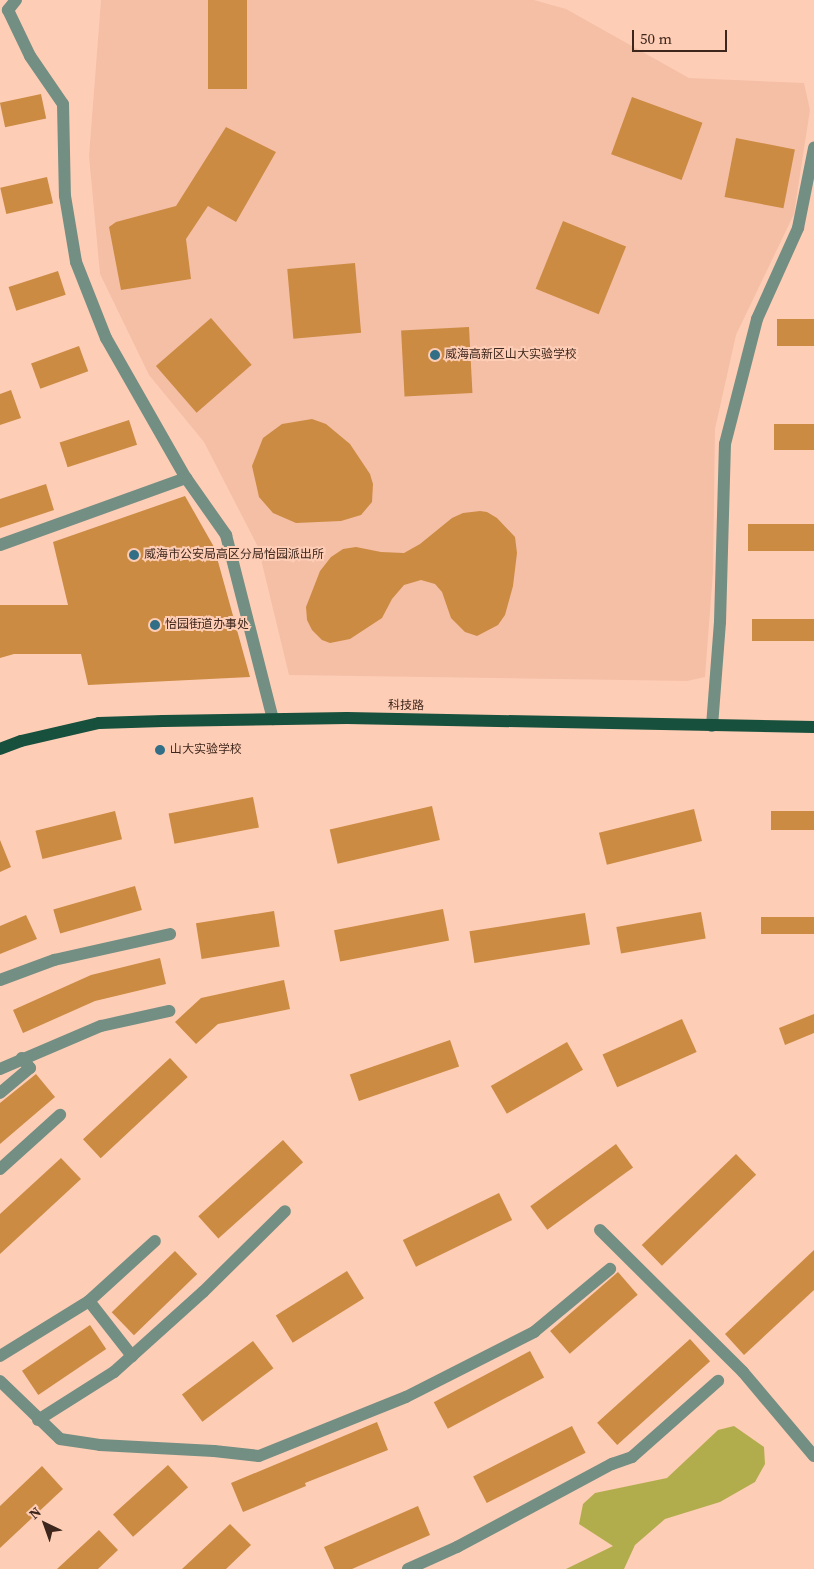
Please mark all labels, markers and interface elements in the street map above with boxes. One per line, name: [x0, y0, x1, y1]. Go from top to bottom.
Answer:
scale bar: [634, 20, 729, 52]
text: 50 m: [640, 28, 672, 49]
place label: 威海高新区山大实验学校: [445, 348, 577, 362]
marker: 威海高新区山大实验学校: [429, 349, 441, 361]
place label: 威海市公安局高区分局怡园派出所: [144, 548, 324, 562]
marker: 威海市公安局高区分局怡园派出所: [128, 549, 140, 561]
place label: 怡园街道办事处: [165, 618, 249, 632]
marker: 怡园街道办事处: [149, 619, 161, 631]
street label: 科技路: [388, 698, 424, 714]
place label: 山大实验学校: [170, 743, 242, 757]
marker: 山大实验学校: [154, 744, 166, 756]
north arrow: [20, 1499, 70, 1549]
text: N: [24, 1502, 45, 1524]

